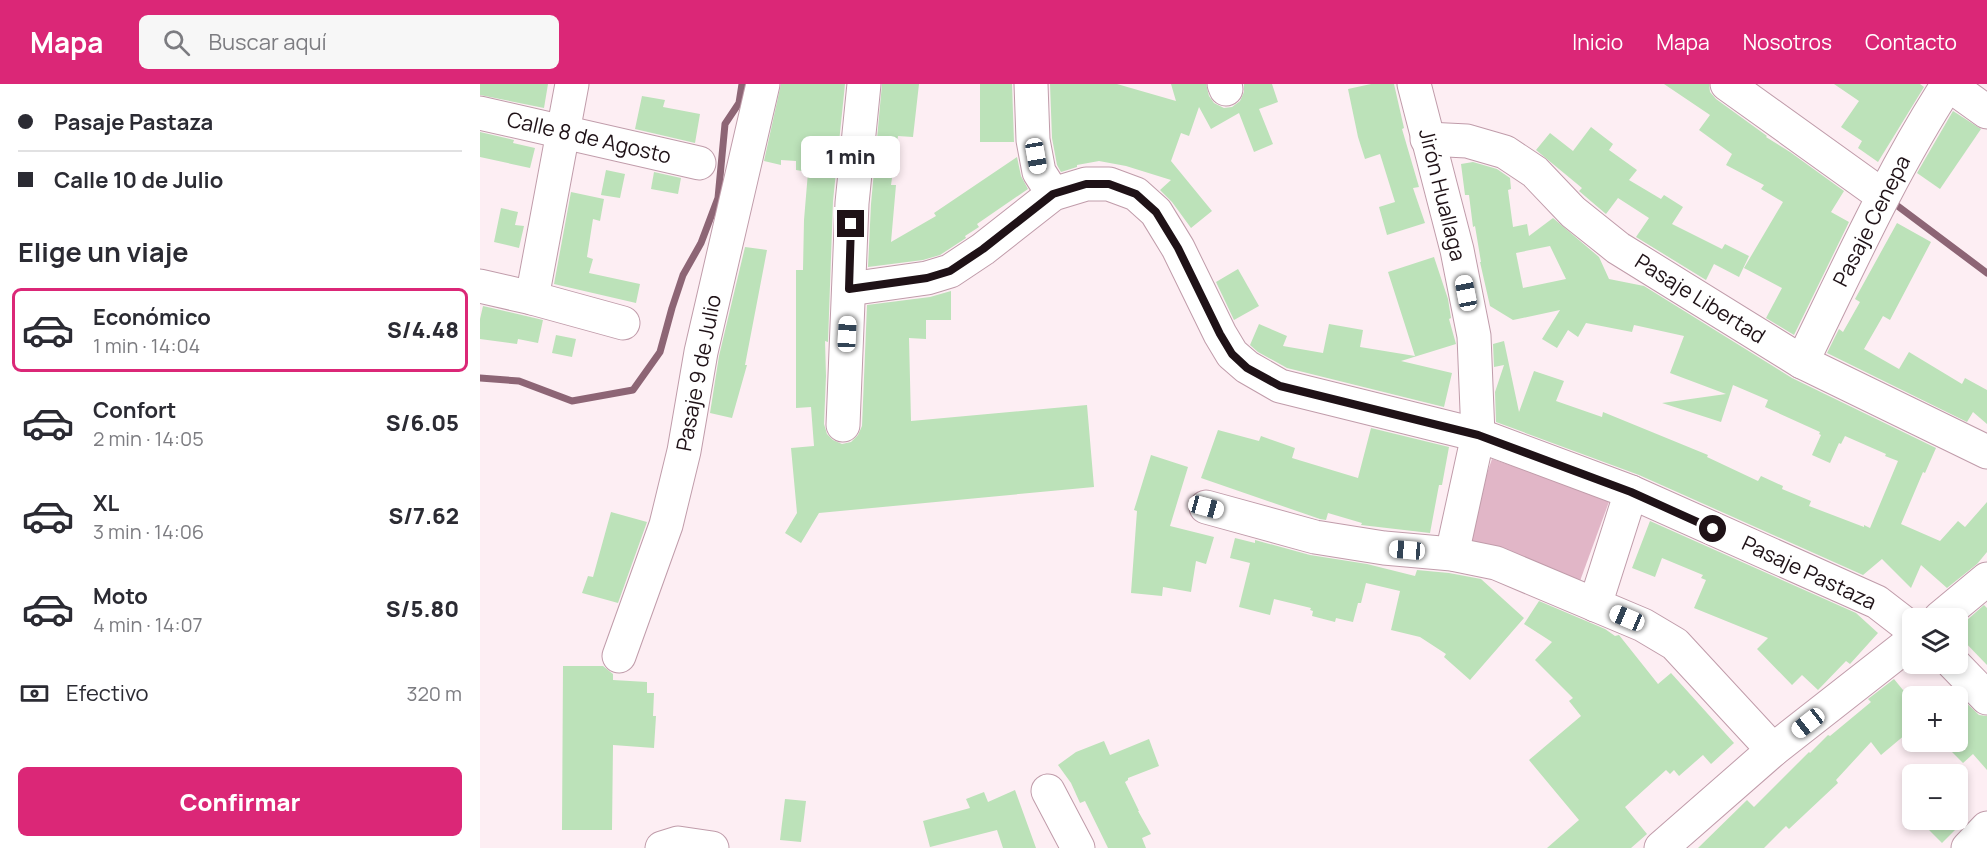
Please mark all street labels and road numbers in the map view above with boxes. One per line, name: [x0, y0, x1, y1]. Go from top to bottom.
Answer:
street label: Calle 8 de Agosto: [504, 105, 674, 170]
street label: Jirón Huallaga: [1413, 126, 1473, 264]
street label: Pasaje Cenepa: [1826, 150, 1916, 291]
street label: Pasaje Libertad: [1630, 247, 1771, 349]
street label: Pasaje 9 de Julio: [669, 292, 727, 453]
street label: Pasaje Pastaza: [1738, 529, 1881, 616]

